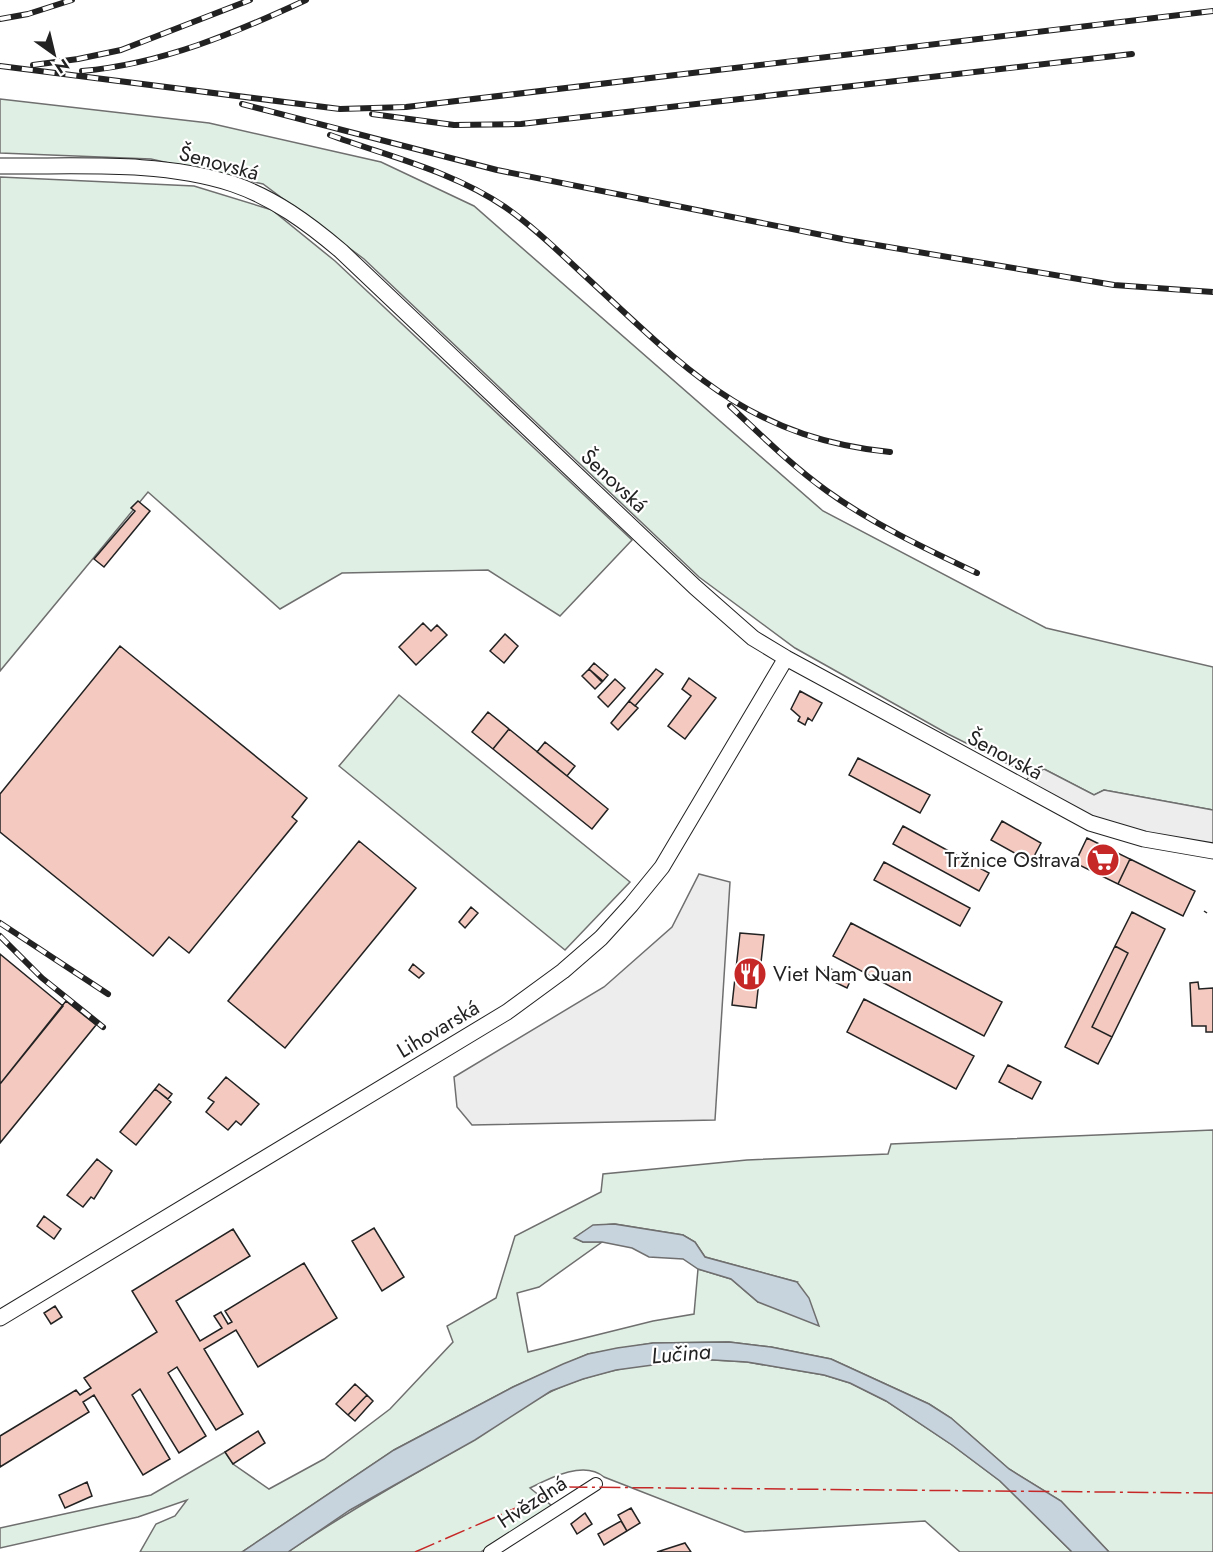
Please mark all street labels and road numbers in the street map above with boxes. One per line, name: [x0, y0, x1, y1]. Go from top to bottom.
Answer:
street label: Šenovská: [176, 138, 262, 188]
street label: Šenovská: [574, 442, 654, 520]
street label: Šenovská: [962, 723, 1048, 787]
street label: Lihovarská: [391, 993, 485, 1065]
street label: Hvězdná: [491, 1468, 573, 1536]

